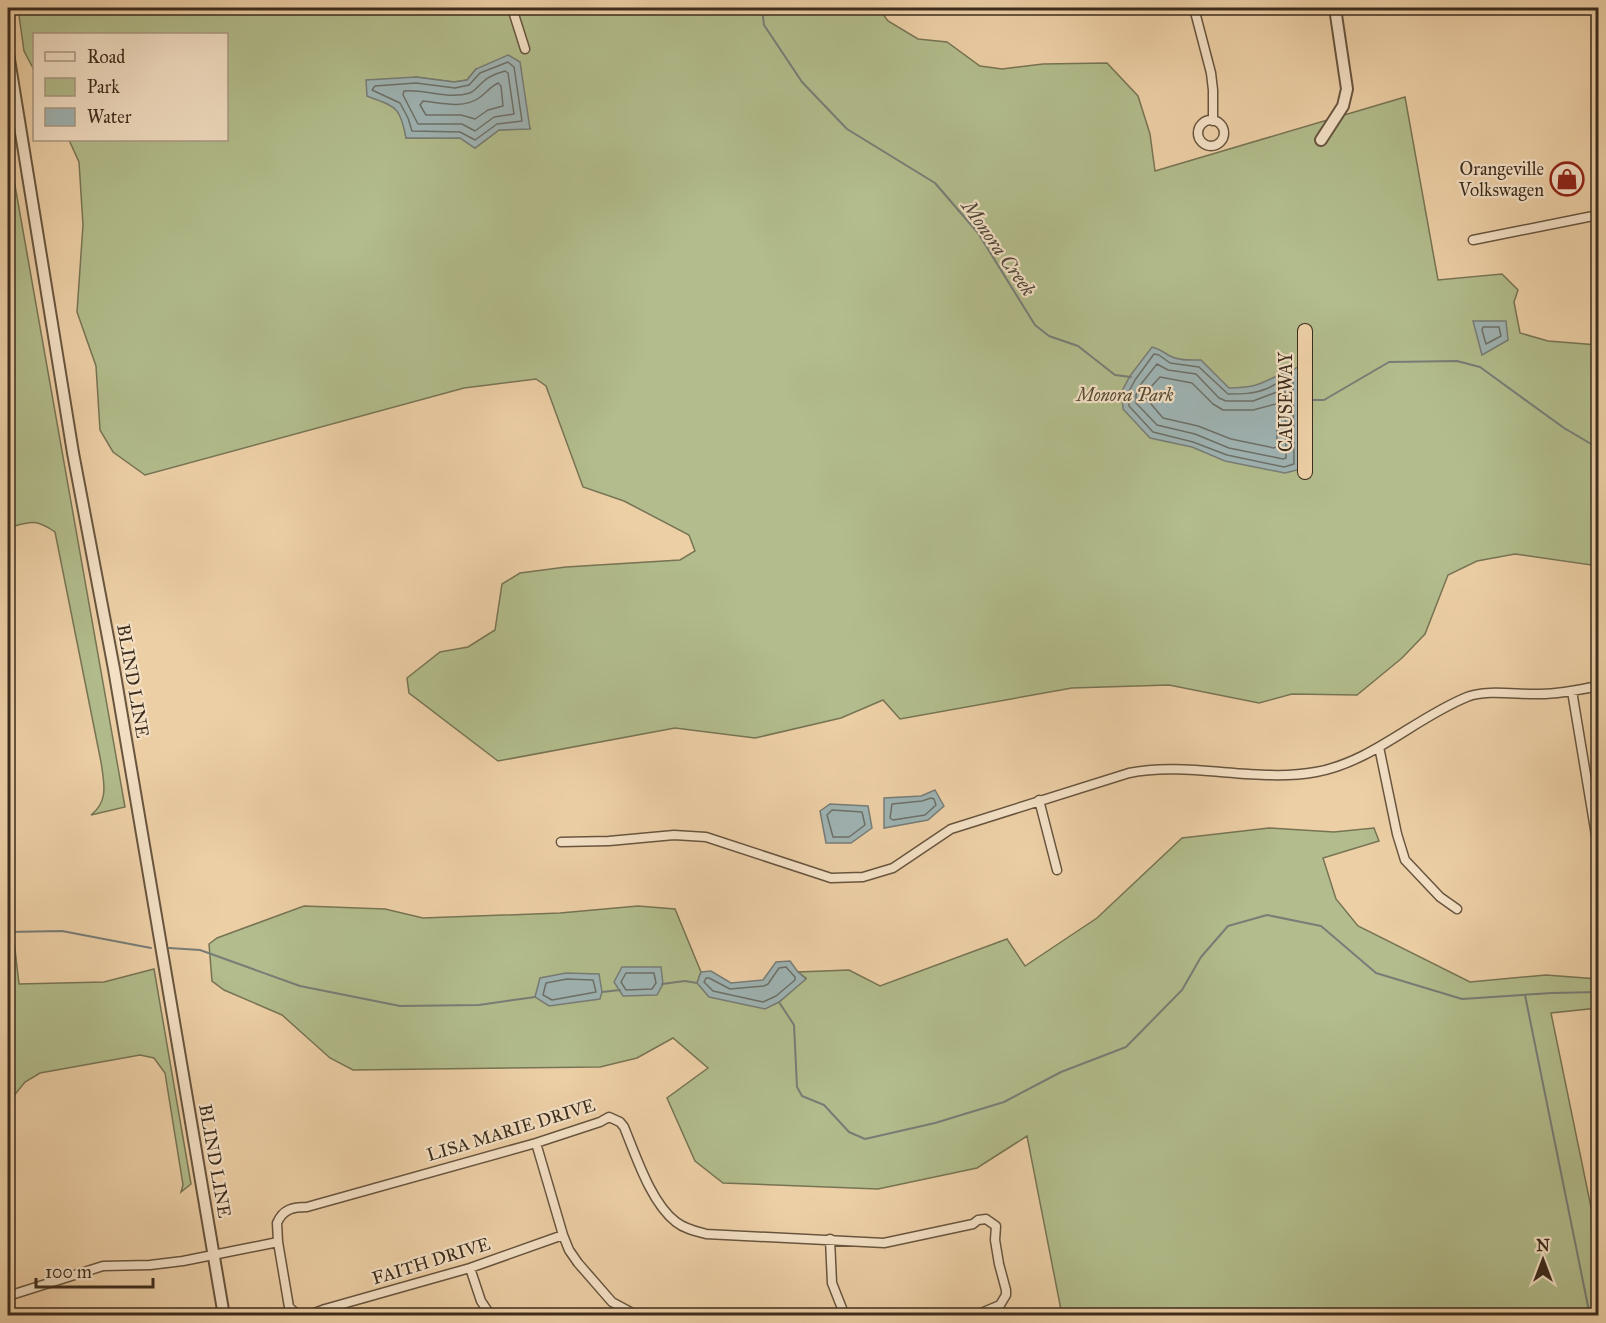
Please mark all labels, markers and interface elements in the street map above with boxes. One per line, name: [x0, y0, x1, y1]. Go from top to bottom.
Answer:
legend: [33, 33, 228, 141]
text: Road: [87, 46, 125, 68]
text: Park: [87, 76, 120, 98]
text: Water: [87, 106, 132, 128]
place label: Orangeville Volkswagen: [1458, 158, 1544, 202]
shop icon: Orangeville Volkswagen: [1549, 161, 1585, 197]
water label: Monora Creek: [956, 194, 1041, 301]
street label: CAUSEWAY: [1275, 351, 1297, 452]
park label: Monora Park: [1074, 384, 1174, 406]
street label: BLIND LINE: [112, 622, 154, 740]
street label: LISA MARIE DRIVE: [424, 1094, 598, 1166]
street label: BLIND LINE: [194, 1102, 236, 1220]
north arrow: [1513, 1230, 1573, 1290]
street label: FAITH DRIVE: [369, 1233, 493, 1289]
text: N: [1536, 1236, 1550, 1255]
scale bar: [36, 1251, 153, 1289]
text: 100 m: [45, 1261, 92, 1283]

